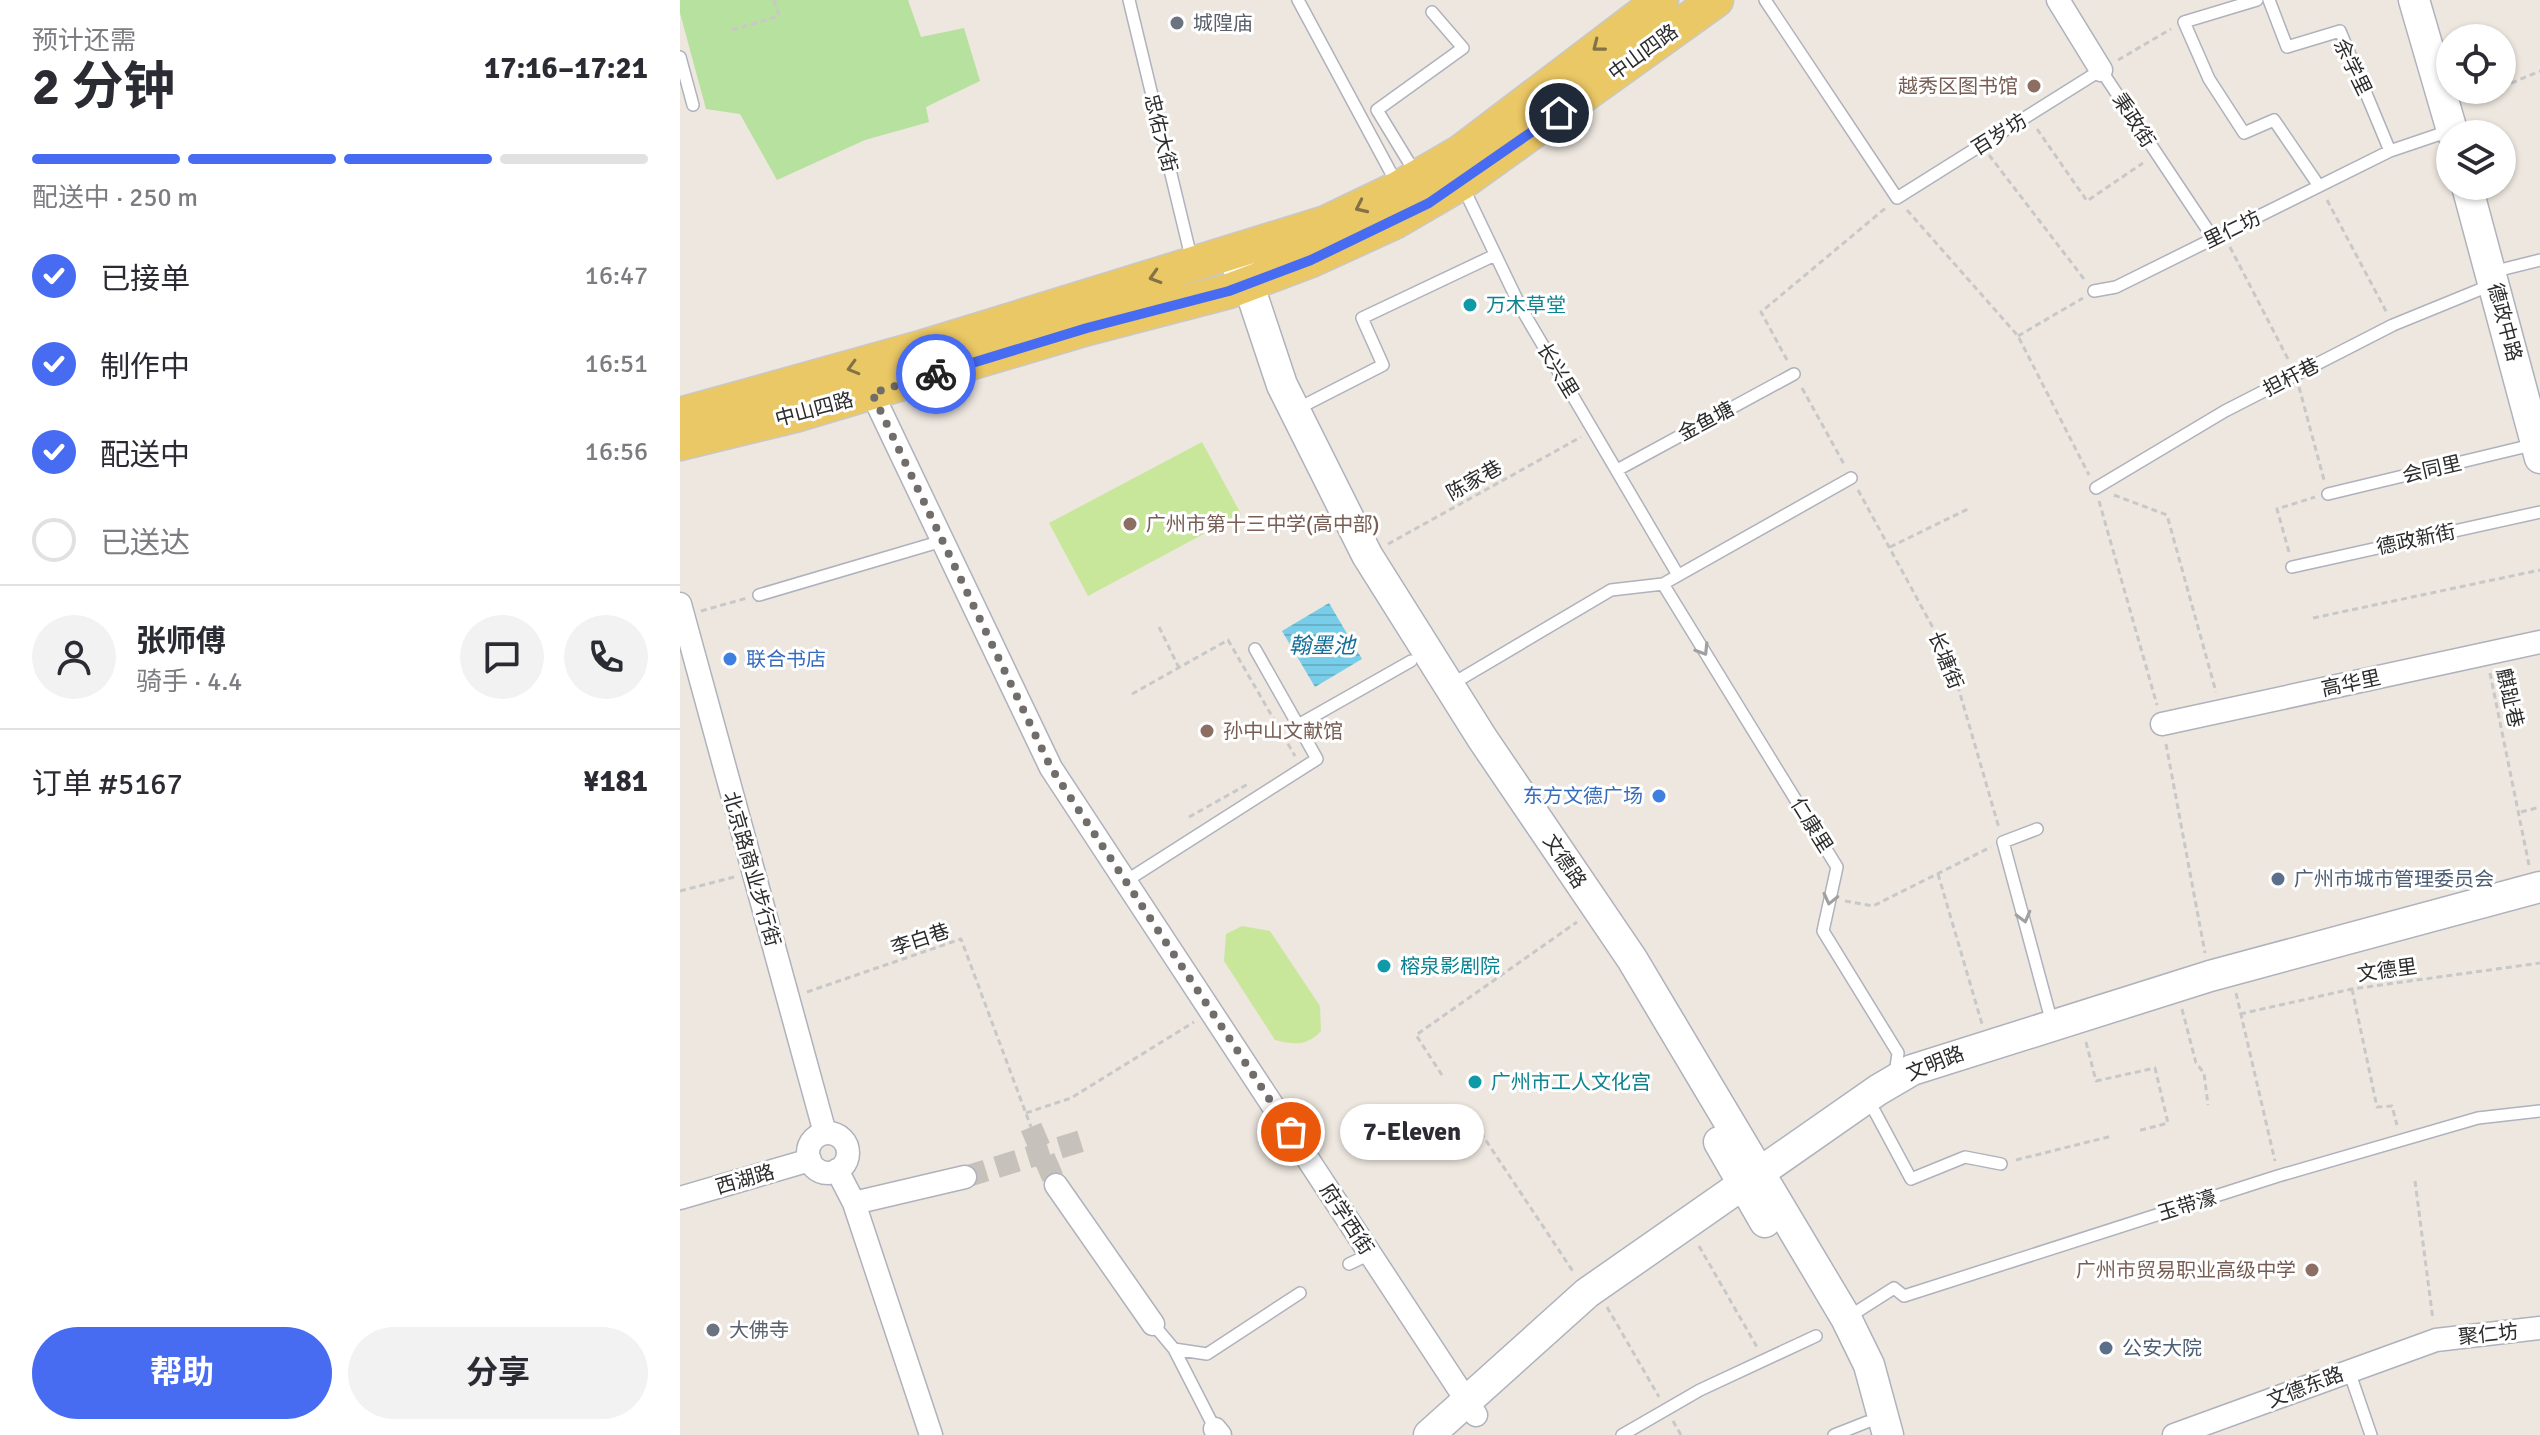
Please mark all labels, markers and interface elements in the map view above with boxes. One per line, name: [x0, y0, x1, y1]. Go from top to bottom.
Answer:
place label: 城隍庙: [1193, 11, 1253, 36]
marker: 城隍庙: [1168, 14, 1186, 32]
street label: 中山四路: [1604, 19, 1683, 86]
map controls: [2436, 24, 2516, 200]
button: locate: [2436, 24, 2516, 104]
text: 预计还需: [32, 25, 136, 57]
street label: 余学里: [2328, 35, 2377, 100]
one-way arrow: [1592, 36, 1607, 50]
text: 17:16–17:21: [484, 50, 648, 87]
text: 2 分钟: [32, 55, 176, 119]
place label: 越秀区图书馆: [1898, 74, 2018, 99]
marker: 越秀区图书馆: [2025, 77, 2043, 95]
pin: [1525, 79, 1593, 147]
street label: 秉政街: [2107, 88, 2160, 152]
street label: 忠佑大街: [1139, 91, 1182, 175]
icon: home: [1537, 91, 1581, 135]
street label: 百岁坊: [1967, 108, 2031, 161]
button: layers: [2436, 120, 2516, 200]
text: 配送中 · 250 m: [32, 182, 198, 214]
one-way arrow: [1355, 198, 1369, 214]
street label: 里仁坊: [2200, 205, 2265, 254]
icon: check: [32, 254, 76, 298]
text: 16:47: [585, 260, 648, 292]
text: 已接单: [100, 261, 190, 298]
one-way arrow: [1149, 268, 1163, 284]
street label: 德政中路: [2482, 280, 2527, 364]
place label: 万木草堂: [1486, 293, 1566, 318]
marker: 万木草堂: [1461, 296, 1479, 314]
courier: [896, 334, 976, 414]
street label: 长兴里: [1531, 338, 1584, 402]
icon: check: [32, 342, 76, 386]
text: 16:51: [585, 348, 648, 380]
text: 制作中: [100, 349, 190, 386]
icon: bike: [914, 352, 958, 396]
street label: 担杆巷: [2259, 353, 2324, 402]
one-way arrow: [846, 359, 860, 375]
street label: 中山四路: [772, 387, 856, 432]
street label: 金鱼塘: [1674, 396, 1739, 447]
icon: check: [32, 430, 76, 474]
text: 16:56: [585, 436, 648, 468]
text: 配送中: [100, 437, 190, 474]
street label: 会同里: [2400, 451, 2464, 488]
street label: 陈家巷: [1442, 455, 1507, 506]
place label: 广州市第十三中学(高中部): [1146, 512, 1379, 537]
marker: 广州市第十三中学(高中部): [1121, 515, 1139, 533]
street label: 德政新街: [2374, 519, 2458, 560]
text: 已送达: [100, 525, 190, 562]
button: person: [32, 615, 116, 699]
button: chat: [460, 615, 544, 699]
button: phone: [564, 615, 648, 699]
text: 张师傅: [136, 623, 226, 660]
street label: 长塘街: [1923, 628, 1968, 693]
water label: 翰墨池: [1289, 632, 1357, 659]
one-way arrow: [1694, 641, 1709, 656]
place label: 联合书店: [746, 647, 826, 672]
marker: 联合书店: [721, 650, 739, 668]
street label: 高华里: [2319, 665, 2383, 702]
text: 骑手 · 4.4: [136, 666, 242, 698]
street label: 麒趾巷: [2491, 666, 2528, 730]
place label: 孙中山文献馆: [1223, 719, 1343, 744]
marker: 孙中山文献馆: [1198, 722, 1216, 740]
text: ¥181: [583, 763, 648, 800]
text: 订单 #5167: [32, 766, 183, 803]
place label: 东方文德广场: [1523, 784, 1643, 809]
marker: 东方文德广场: [1650, 787, 1668, 805]
street label: 北京路商业步行街: [717, 789, 786, 949]
street label: 仁康里: [1785, 793, 1838, 857]
street label: 文德路: [1537, 829, 1592, 893]
place label: 广州市城市管理委员会: [2294, 867, 2494, 892]
marker: 广州市城市管理委员会: [2269, 870, 2287, 888]
one-way arrow: [1822, 892, 1839, 906]
one-way arrow: [2014, 909, 2031, 923]
street label: 李白巷: [888, 918, 953, 961]
place label: 榕泉影剧院: [1400, 954, 1500, 979]
street label: 文德里: [2356, 954, 2419, 987]
marker: 榕泉影剧院: [1375, 957, 1393, 975]
street label: 文明路: [1903, 1041, 1968, 1086]
place label: 广州市工人文化宫: [1491, 1070, 1651, 1095]
marker: 广州市工人文化宫: [1466, 1073, 1484, 1091]
pin: [1257, 1098, 1325, 1166]
callout: 7-Eleven: [1339, 1104, 1483, 1160]
icon: bag: [1269, 1110, 1313, 1154]
text: 7-Eleven: [1363, 1116, 1461, 1148]
street label: 西湖路: [713, 1159, 777, 1200]
street label: 府学西街: [1314, 1179, 1379, 1260]
street label: 玉带濠: [2155, 1185, 2219, 1226]
place label: 广州市贸易职业高级中学: [2076, 1258, 2296, 1283]
marker: 广州市贸易职业高级中学: [2303, 1261, 2321, 1279]
place label: 大佛寺: [729, 1318, 789, 1343]
street label: 聚仁坊: [2457, 1319, 2519, 1350]
marker: 大佛寺: [704, 1321, 722, 1339]
button: 帮助: [32, 1327, 332, 1419]
button: 分享: [348, 1327, 648, 1419]
place label: 公安大院: [2122, 1336, 2202, 1361]
marker: 公安大院: [2097, 1339, 2115, 1357]
street label: 文德东路: [2263, 1361, 2347, 1413]

